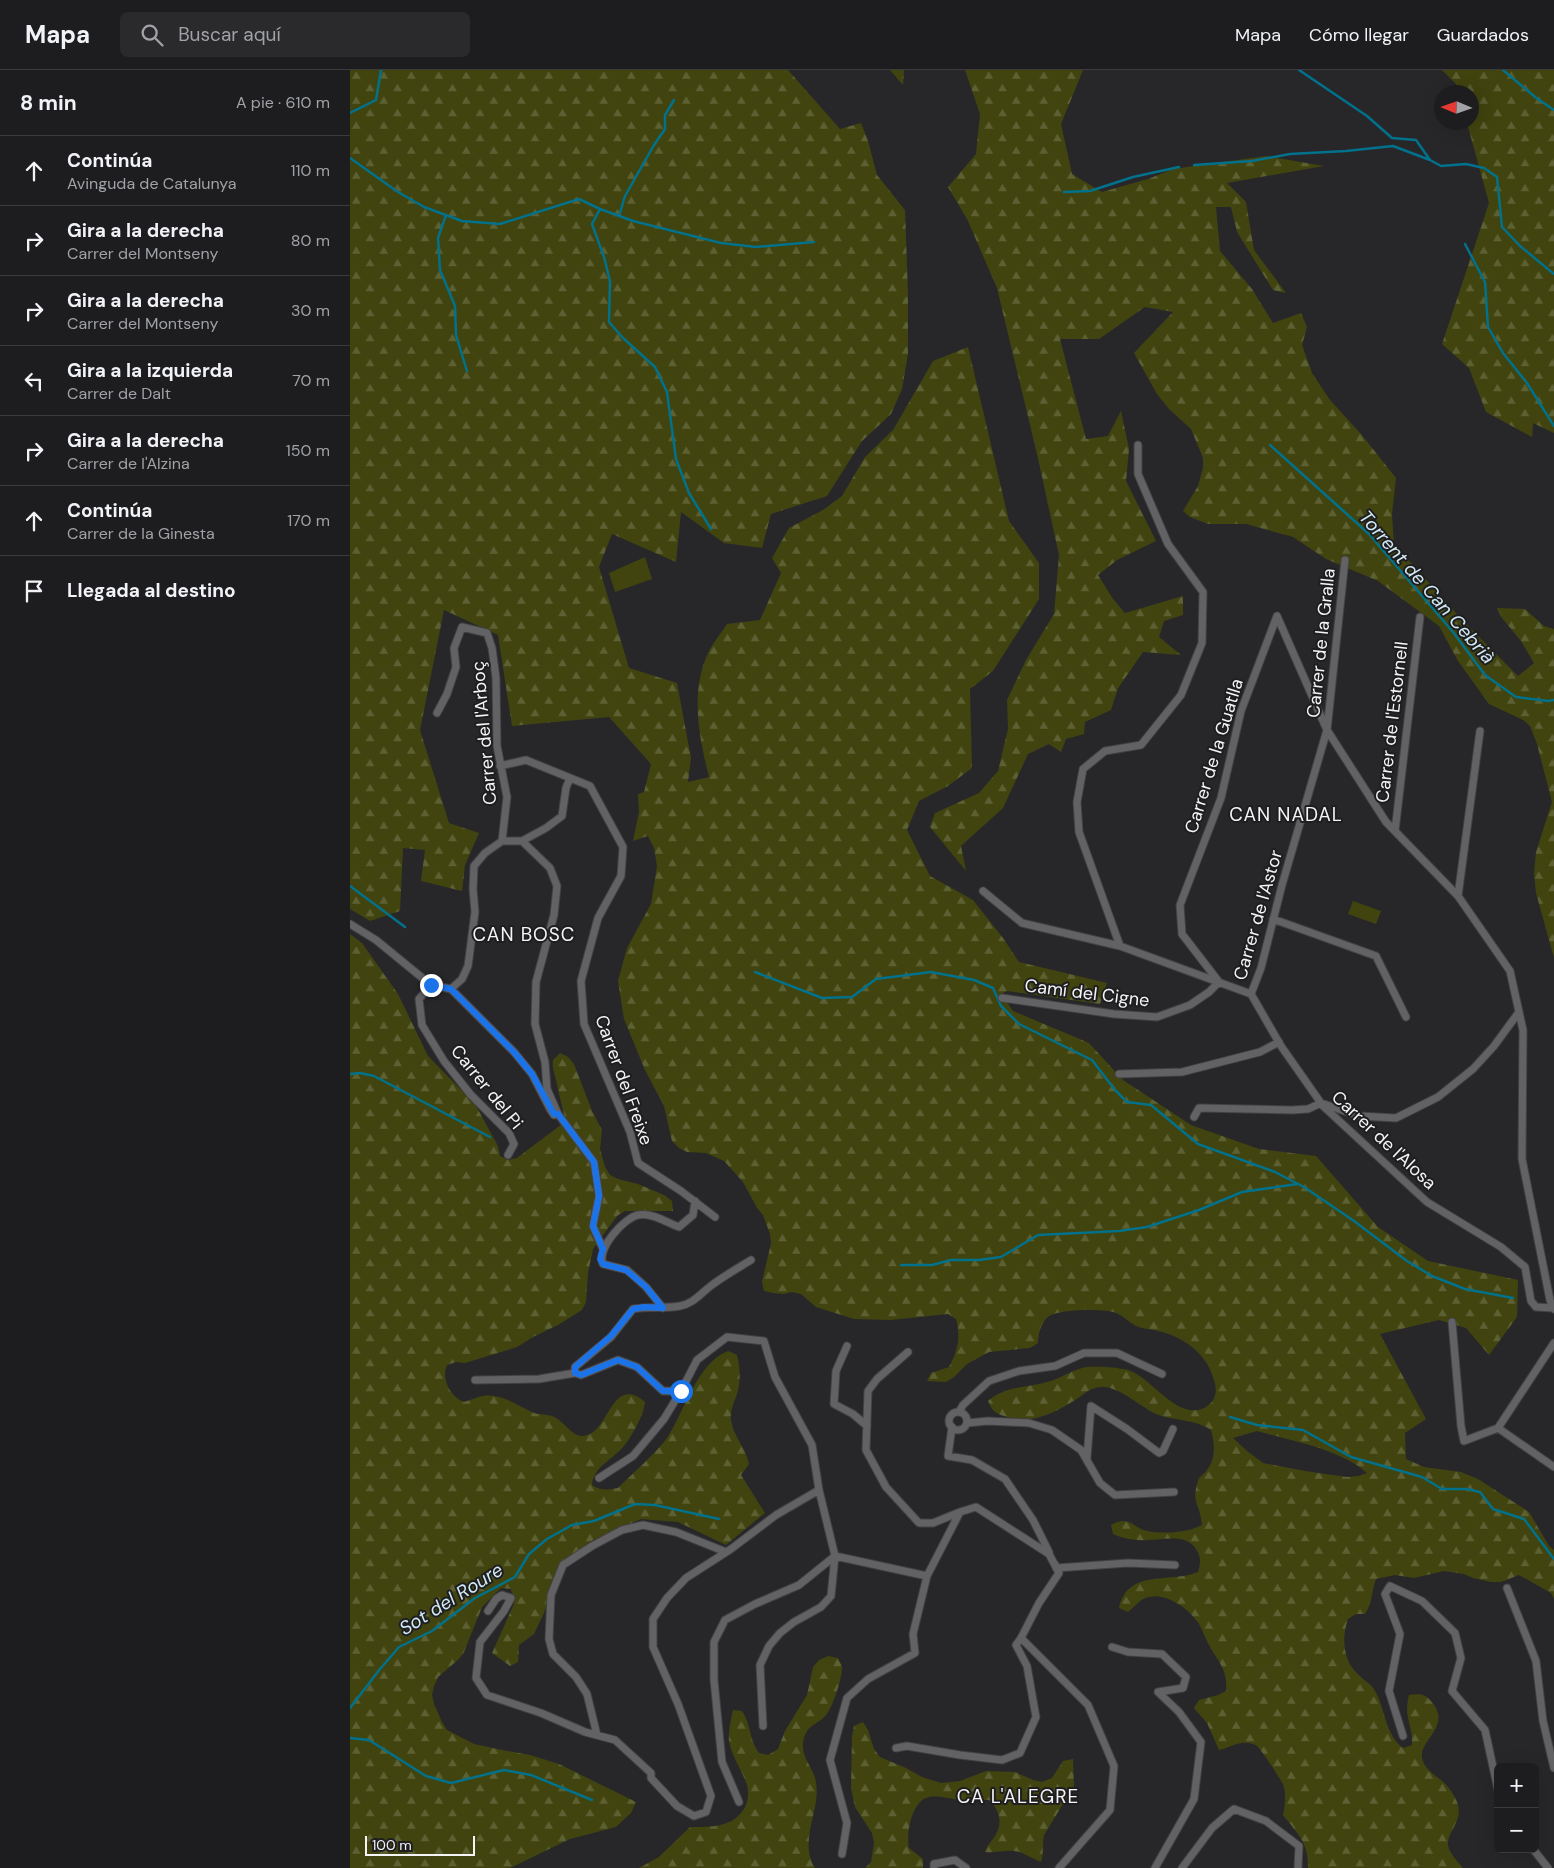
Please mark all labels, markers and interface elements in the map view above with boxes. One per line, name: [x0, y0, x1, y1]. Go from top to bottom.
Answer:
search box: [120, 12, 470, 57]
text: Mapa: [25, 19, 90, 50]
icon: search: [138, 21, 166, 49]
text: Buscar aquí: [178, 22, 281, 47]
text: Mapa: [1235, 23, 1281, 47]
text: Cómo llegar: [1309, 23, 1409, 47]
text: Guardados: [1437, 23, 1529, 47]
north arrow: [1434, 85, 1479, 130]
text: 8 min: [20, 89, 77, 117]
text: A pie · 610 m: [236, 92, 330, 113]
text: Continúa: [67, 148, 152, 173]
icon: ahead: [20, 157, 48, 185]
text: 110 m: [291, 160, 330, 181]
text: Avinguda de Catalunya: [67, 173, 236, 194]
text: Gira a la derecha: [67, 218, 224, 243]
icon: right: [20, 227, 48, 255]
text: 80 m: [291, 230, 330, 251]
text: Carrer del Montseny: [67, 243, 218, 264]
text: Gira a la derecha: [67, 288, 224, 313]
icon: right: [20, 297, 48, 325]
text: 30 m: [291, 300, 330, 321]
text: Carrer del Montseny: [67, 313, 218, 334]
text: Gira a la izquierda: [67, 358, 233, 383]
icon: left: [20, 367, 48, 395]
text: 70 m: [292, 370, 330, 391]
text: Carrer de Dalt: [67, 383, 171, 404]
text: Gira a la derecha: [67, 428, 224, 453]
icon: right: [20, 437, 48, 465]
text: 150 m: [286, 440, 330, 461]
text: Carrer de l'Alzina: [67, 453, 190, 474]
text: Continúa: [67, 498, 152, 523]
water label: Torrent de Can Cebrià: [1353, 505, 1501, 669]
icon: ahead: [20, 507, 48, 535]
text: 170 m: [287, 510, 330, 531]
text: Carrer de la Ginesta: [67, 523, 215, 544]
street label: Carrer de la Gralla: [1301, 567, 1341, 719]
icon: arrive: [20, 577, 48, 605]
text: Llegada al destino: [67, 578, 236, 603]
street label: Carrer de l'Estornell: [1370, 640, 1414, 804]
street label: Carrer del l'Arboç: [466, 660, 502, 806]
street label: Carrer de la Guatlla: [1179, 676, 1249, 836]
district label: CAN NADAL: [1229, 802, 1343, 827]
street label: Carrer de l'Astor: [1228, 847, 1288, 983]
district label: CAN BOSC: [473, 922, 575, 947]
street label: Camí del Cigne: [1023, 973, 1151, 1013]
route end: [420, 974, 443, 997]
street label: Carrer del Freixe: [589, 1012, 659, 1148]
street label: Carrer del Pi: [445, 1040, 529, 1134]
street label: Carrer de l'Alosa: [1326, 1085, 1442, 1195]
route start: [670, 1380, 693, 1403]
water label: Sot del Roure: [394, 1557, 508, 1641]
map controls: [1494, 1763, 1539, 1853]
button: +: [1494, 1763, 1539, 1808]
district label: CA L'ALEGRE: [957, 1784, 1079, 1809]
button: −: [1494, 1808, 1539, 1853]
scale bar: [365, 1833, 475, 1856]
text: 100 m: [372, 1836, 412, 1854]

